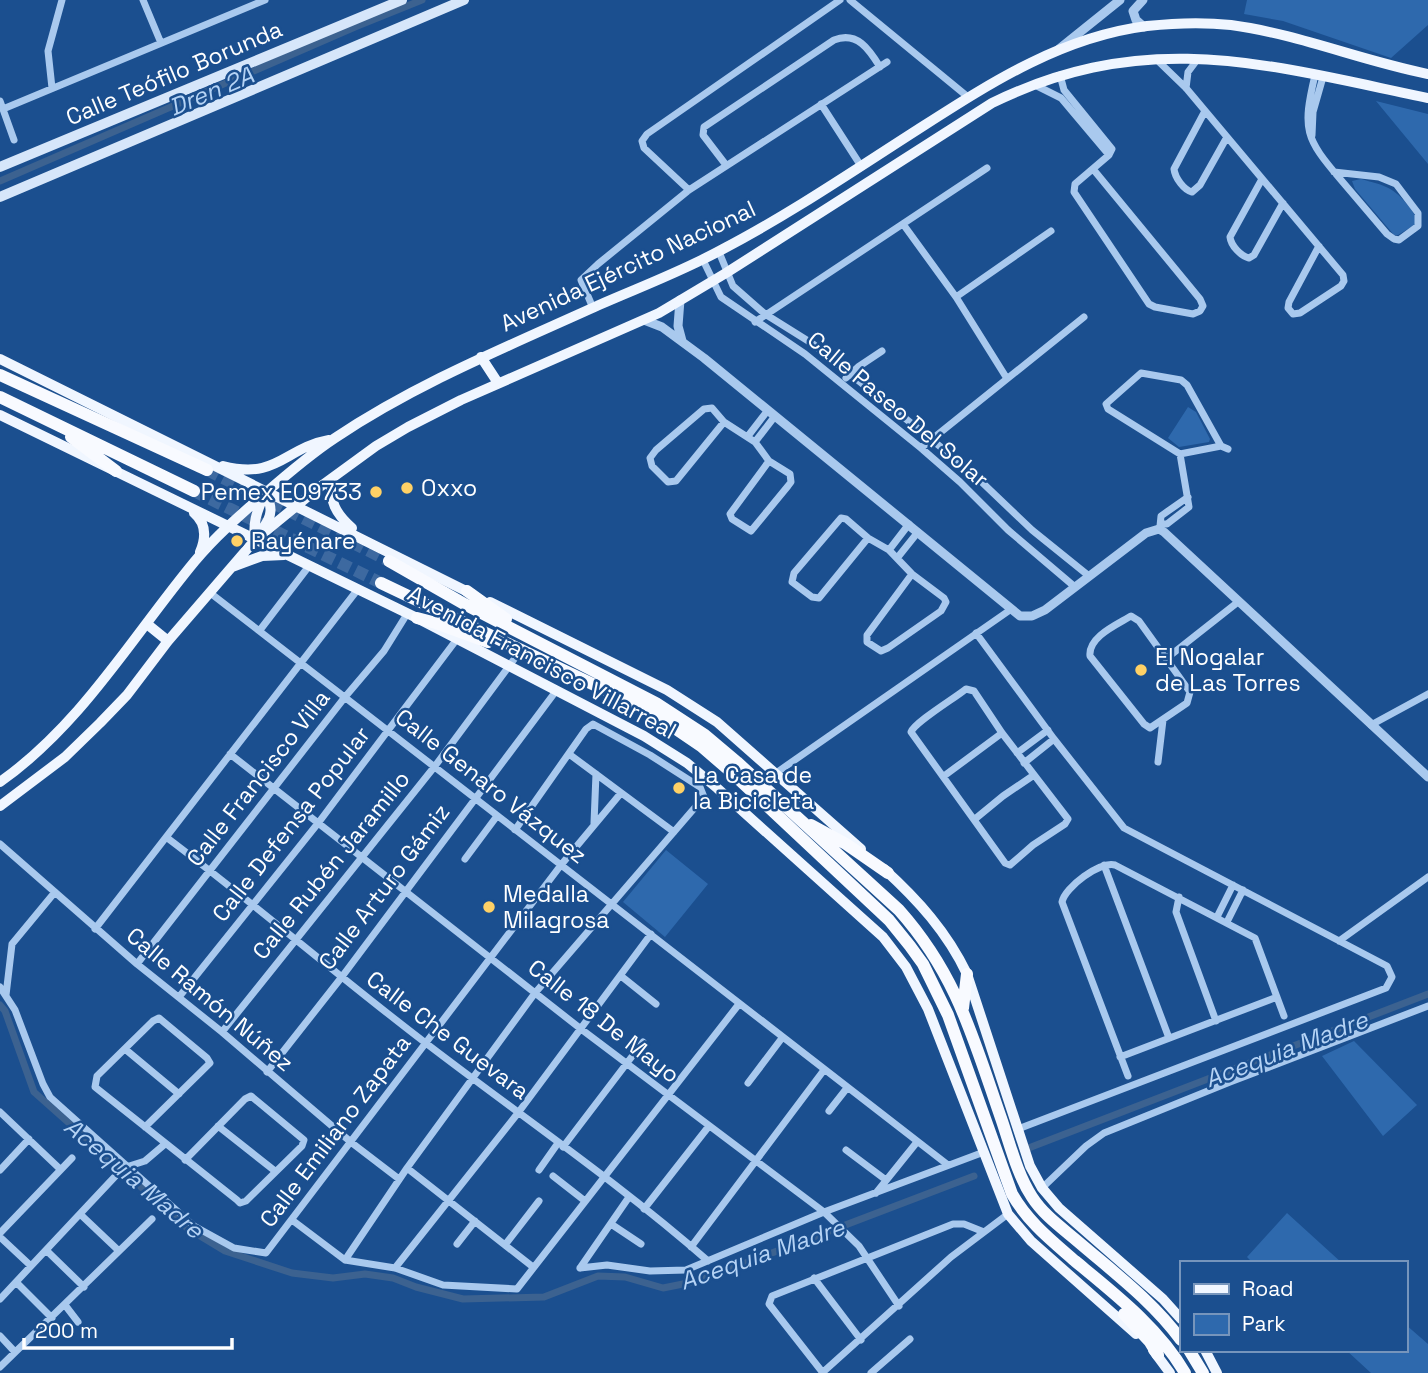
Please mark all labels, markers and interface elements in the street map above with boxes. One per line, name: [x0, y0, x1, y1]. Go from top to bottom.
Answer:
street label: Calle Teófilo Borunda: [61, 14, 287, 132]
water label: Dren 2A: [164, 59, 258, 123]
street label: Avenida Ejército Nacional: [496, 194, 760, 338]
street label: Calle Paseo Del Solar: [801, 324, 995, 494]
place label: Oxxo: [421, 473, 477, 503]
place label: Pemex E09733: [201, 477, 362, 507]
marker: Oxxo: [399, 480, 415, 496]
marker: Pemex E09733: [368, 484, 384, 500]
place label: Rayénare: [251, 526, 355, 556]
marker: Rayénare: [229, 533, 245, 549]
street label: Avenida Francisco Villarreal: [402, 578, 682, 746]
place label: El Nogalar de Las Torres: [1155, 642, 1301, 698]
marker: El Nogalar de Las Torres: [1133, 662, 1149, 678]
street label: Calle Francisco Villa: [180, 684, 336, 872]
street label: Calle Genaro Vázquez: [389, 702, 593, 870]
street label: Calle Defensa Popular: [205, 720, 377, 928]
place label: La Casa de la Bicicleta: [693, 760, 814, 816]
street label: Calle Rubén Jaramillo: [246, 764, 416, 966]
marker: La Casa de la Bicicleta: [671, 780, 687, 796]
street label: Calle Arturo Gámiz: [312, 798, 456, 976]
place label: Medalla Milagrosa: [503, 879, 610, 935]
marker: Medalla Milagrosa: [481, 899, 497, 915]
street label: Calle Ramón Núñez: [120, 920, 300, 1078]
street label: Calle 18 De Mayo: [522, 952, 686, 1090]
street label: Calle Che Guevara: [361, 964, 535, 1106]
water label: Acequia Madre: [1200, 1003, 1373, 1094]
street label: Calle Emiliano Zapata: [253, 1029, 417, 1233]
water label: Acequia Madre: [58, 1111, 211, 1246]
water label: Acequia Madre: [676, 1211, 849, 1297]
legend: [1180, 1261, 1407, 1352]
text: Road: [1242, 1275, 1294, 1302]
scale bar: [24, 1306, 233, 1350]
text: Park: [1242, 1310, 1286, 1337]
text: 200 m: [35, 1317, 98, 1344]

